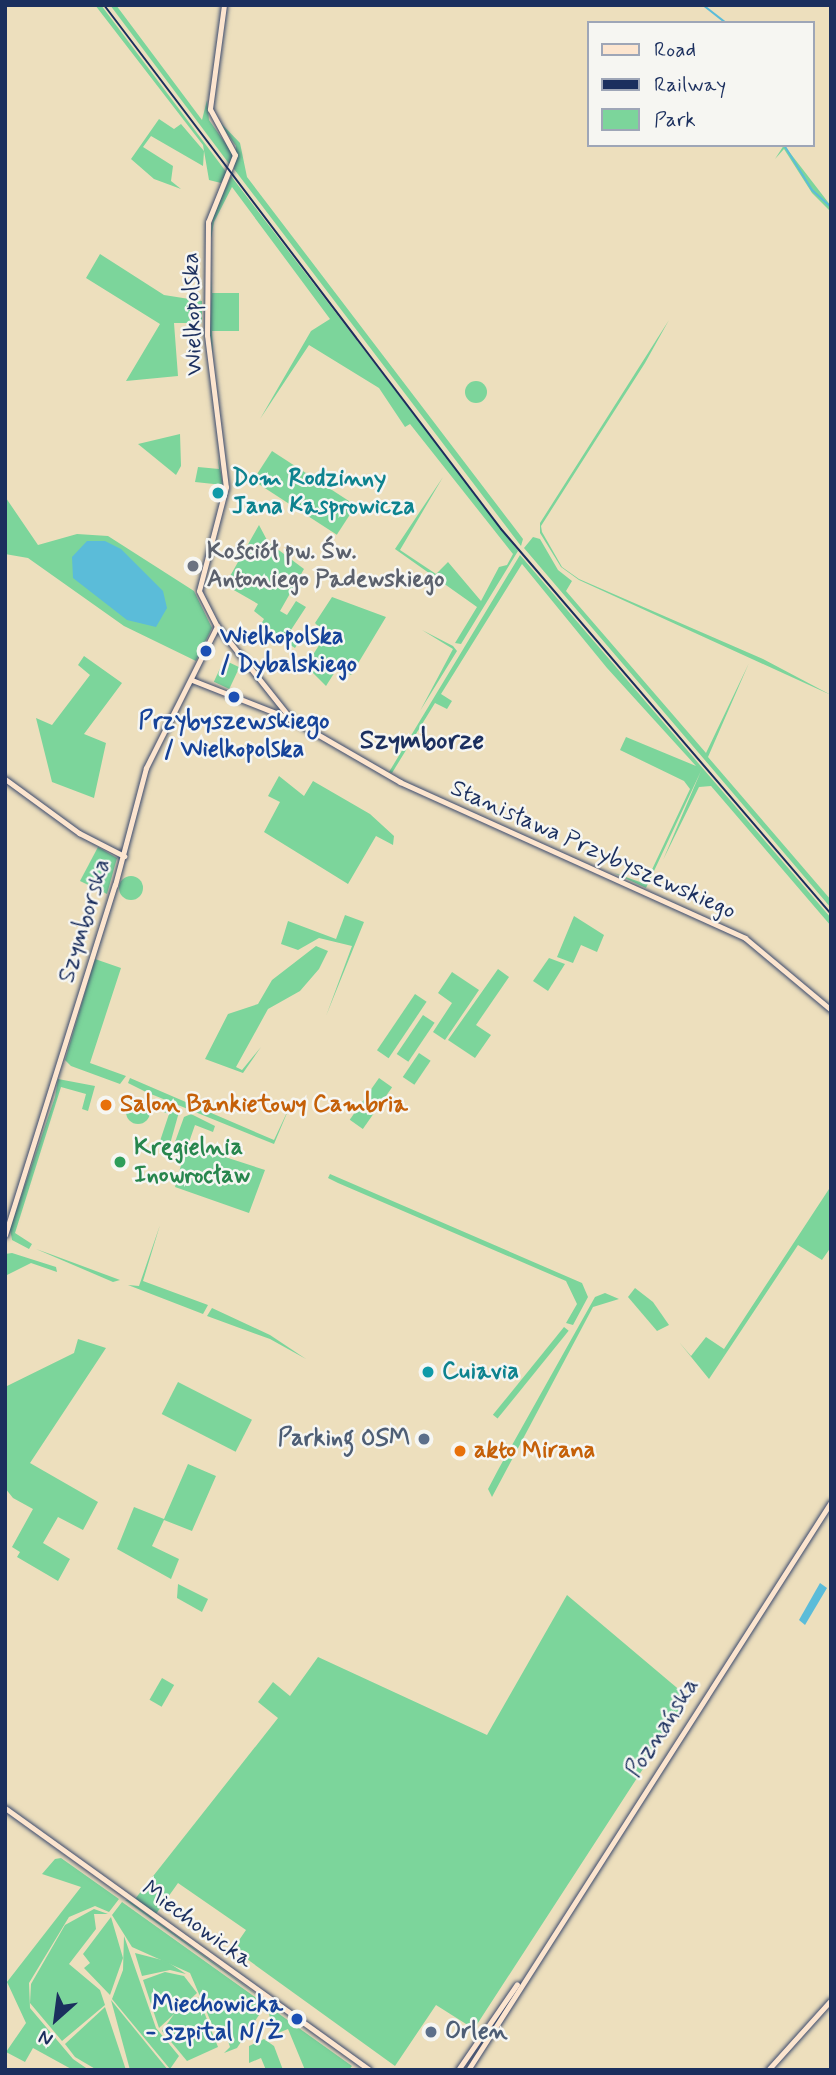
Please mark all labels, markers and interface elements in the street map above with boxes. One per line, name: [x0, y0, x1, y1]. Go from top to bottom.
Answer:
legend: [588, 21, 815, 147]
text: Road: [654, 36, 696, 64]
text: Railway: [654, 71, 726, 99]
text: Park: [654, 106, 696, 134]
street label: Wielkopolska: [176, 252, 210, 376]
place label: Dom Rodzinny Jana Kasprowicza: [232, 465, 415, 521]
marker: Dom Rodzinny Jana Kasprowicza: [210, 485, 226, 501]
place label: Kościół pw. Św. Antoniego Padewskiego: [207, 538, 446, 594]
marker: Kościół pw. Św. Antoniego Padewskiego: [185, 558, 201, 574]
place label: Wielkopolska / Dybalskiego: [220, 623, 357, 679]
marker: Wielkopolska / Dybalskiego: [198, 643, 214, 659]
marker: Przybyszewskiego / Wielkopolska: [226, 689, 242, 705]
place label: Przybyszewskiego / Wielkopolska: [139, 708, 329, 764]
district label: Szymborze: [360, 726, 484, 758]
street label: Stanisława Przybyszewskiego: [443, 773, 743, 927]
street label: Szymborska: [53, 856, 117, 986]
place label: Salon Bankietowy Cambria: [120, 1091, 407, 1119]
marker: Salon Bankietowy Cambria: [98, 1097, 114, 1113]
place label: Kręgielnia Inowrocław: [134, 1134, 250, 1190]
marker: Kręgielnia Inowrocław: [112, 1154, 128, 1170]
place label: Cuiavia: [442, 1358, 519, 1386]
marker: Cuiavia: [420, 1364, 436, 1380]
place label: Parking OSM: [275, 1425, 410, 1453]
marker: Parking OSM: [416, 1431, 432, 1447]
place label: akto Mirana: [474, 1437, 602, 1465]
marker: akto Mirana: [452, 1443, 468, 1459]
street label: Poznańska: [620, 1673, 706, 1783]
street label: Miechowicka: [136, 1875, 258, 1975]
north arrow: [21, 1984, 91, 2054]
place label: Miechowicka - szpital N/Ż: [145, 1991, 283, 2047]
marker: Miechowicka - szpital N/Ż: [289, 2011, 305, 2027]
place label: Orlen: [445, 2018, 508, 2046]
text: N: [34, 2024, 57, 2052]
marker: Orlen: [423, 2024, 439, 2040]

